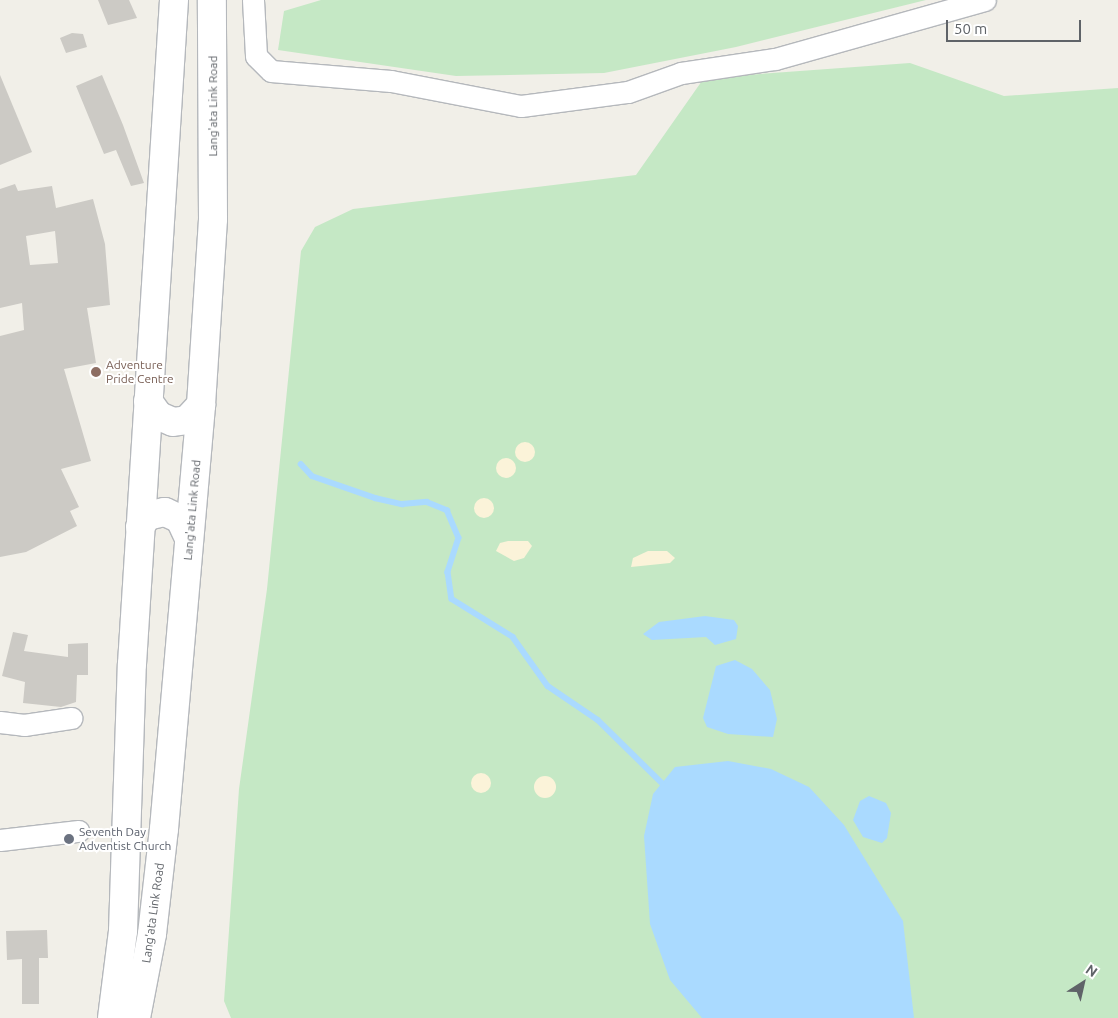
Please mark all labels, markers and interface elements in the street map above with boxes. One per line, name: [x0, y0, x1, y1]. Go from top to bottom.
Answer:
scale bar: [948, 10, 1083, 42]
text: 50 m: [954, 20, 987, 37]
street label: Lang'ata Link Road: [206, 55, 220, 157]
place label: Adventure Pride Centre: [106, 358, 174, 386]
marker: Adventure Pride Centre: [90, 366, 102, 378]
street label: Lang'ata Link Road: [180, 459, 204, 561]
place label: Seventh Day Adventist Church: [79, 825, 171, 853]
marker: Seventh Day Adventist Church: [63, 833, 75, 845]
street label: Lang'ata Link Road: [139, 862, 167, 964]
north arrow: [1058, 958, 1108, 1008]
text: N: [1083, 961, 1100, 980]

